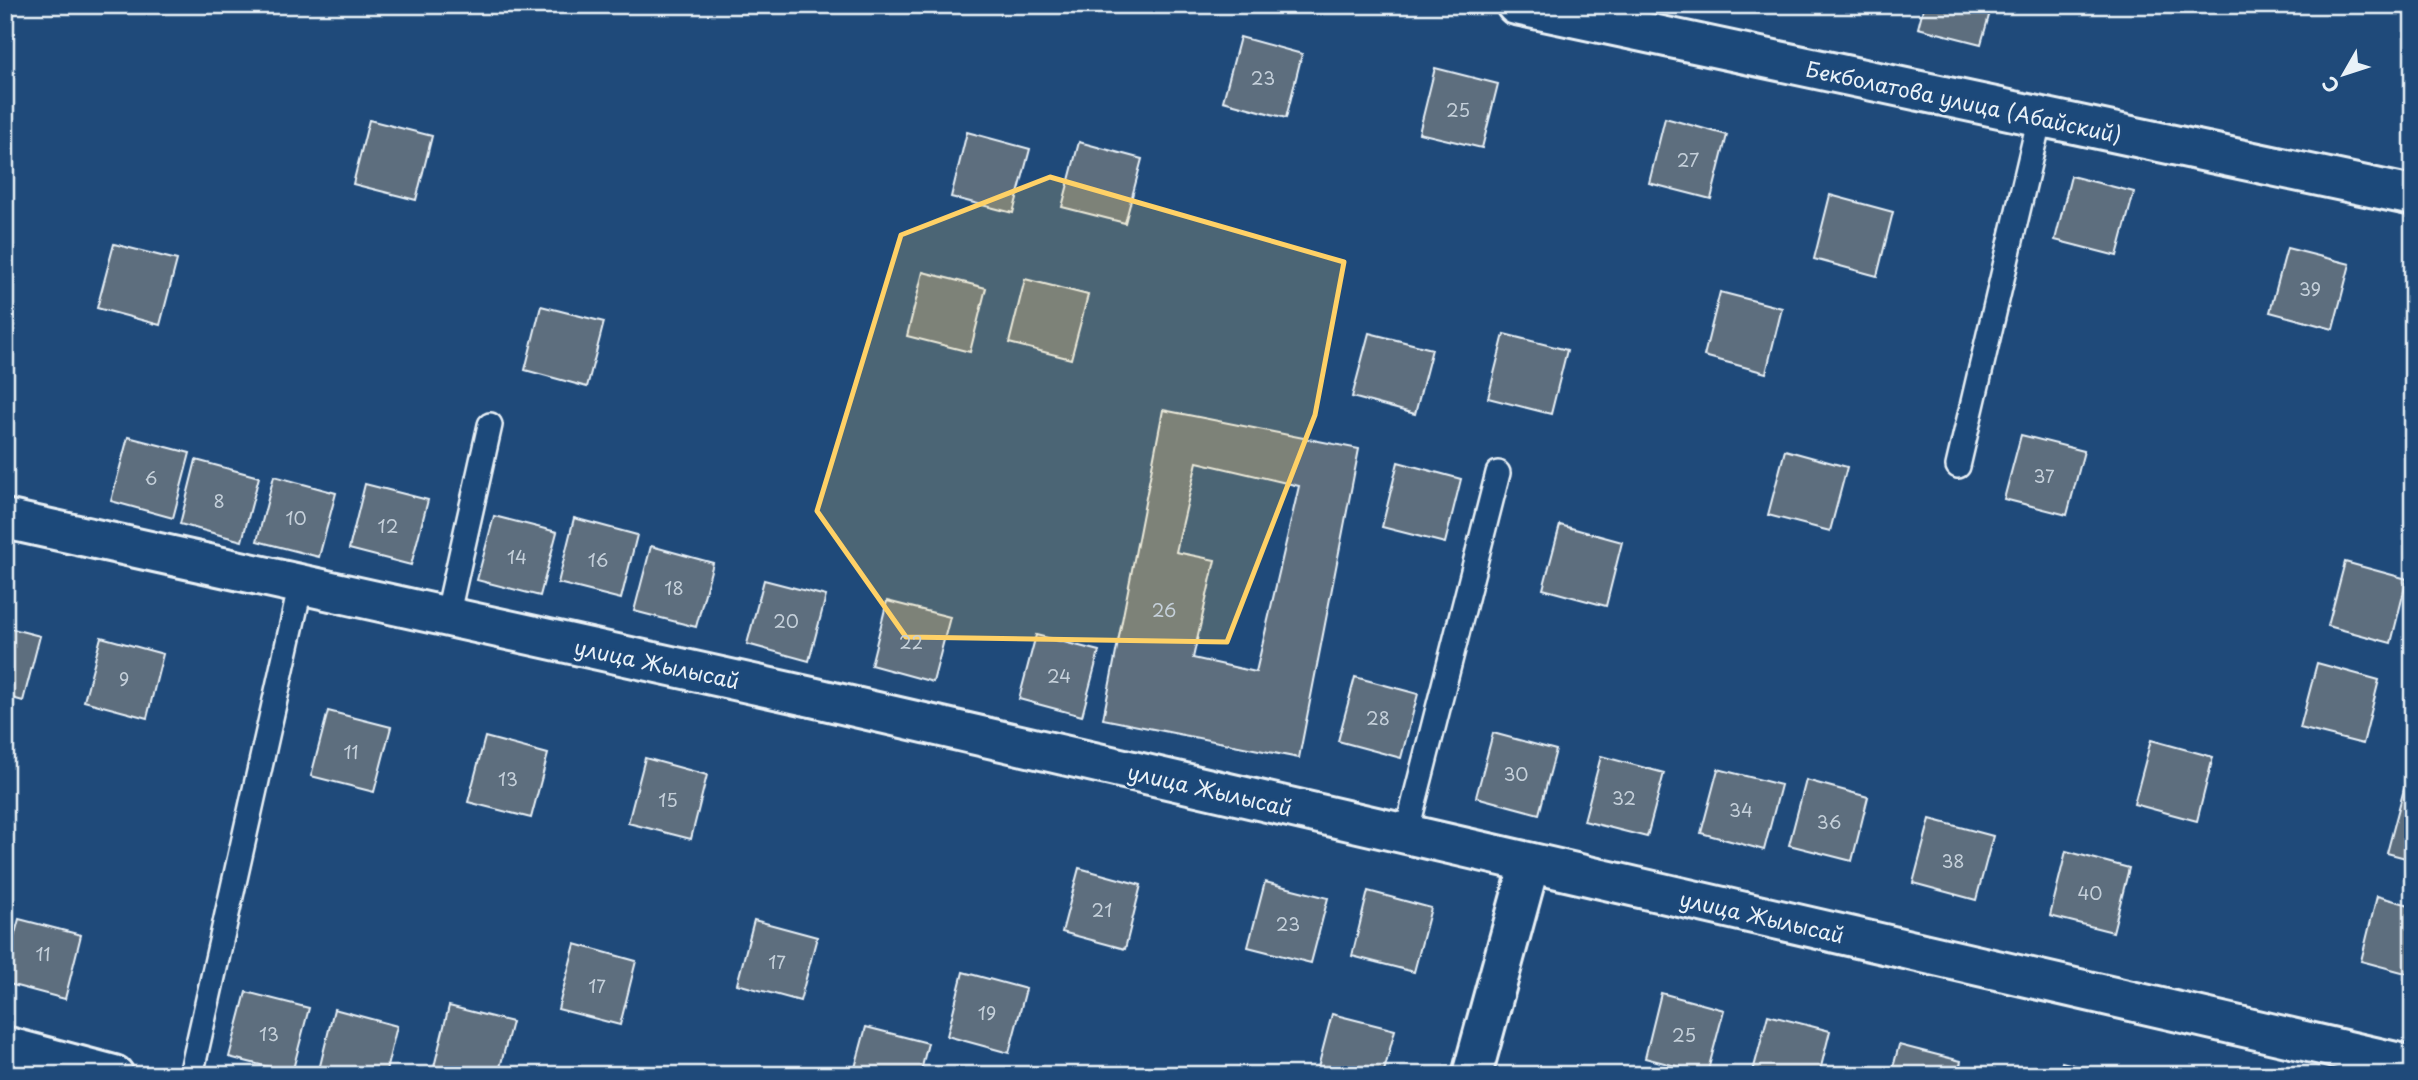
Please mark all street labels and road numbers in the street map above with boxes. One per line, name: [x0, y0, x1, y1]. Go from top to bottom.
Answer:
street label: Бекболатова улица (Абайский): [1803, 52, 2125, 150]
street label: улица Жылысай: [572, 630, 742, 696]
street label: улица Жылысай: [1125, 755, 1295, 823]
street label: улица Жылысай: [1677, 882, 1847, 950]

